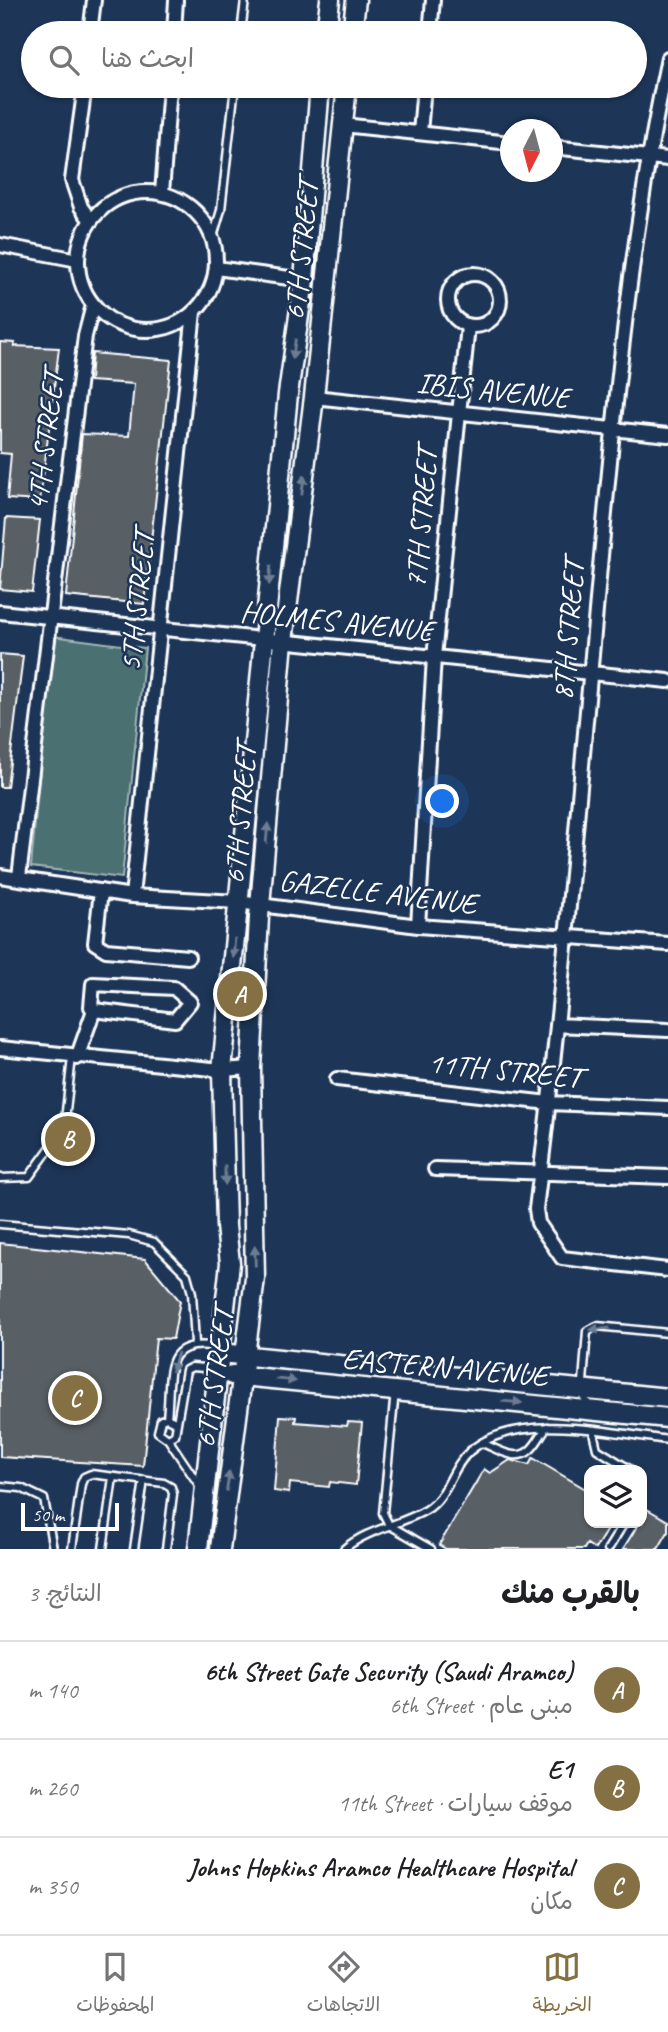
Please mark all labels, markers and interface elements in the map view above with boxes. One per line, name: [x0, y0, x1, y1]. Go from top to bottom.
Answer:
search box: [21, 21, 647, 98]
icon: search: [45, 41, 83, 79]
text: ابحث هنا: [101, 42, 194, 75]
north arrow: [500, 119, 563, 182]
street label: 6TH STREET: [275, 171, 328, 322]
one-way arrow: [288, 338, 299, 360]
street label: 4TH STREET: [18, 362, 73, 513]
street label: IBIS AVENUE: [415, 363, 575, 417]
street label: 7TH STREET: [396, 439, 447, 589]
one-way arrow: [297, 473, 308, 495]
street label: 5TH STREET: [111, 522, 164, 673]
street label: 8TH STREET: [543, 551, 594, 701]
one-way arrow: [265, 564, 276, 586]
street label: HOLMES AVENUE: [239, 592, 439, 650]
street label: 6TH STREET: [215, 735, 266, 885]
your location: [425, 784, 459, 818]
one-way arrow: [262, 821, 273, 843]
street label: GAZELLE AVENUE: [277, 861, 483, 923]
one-way arrow: [228, 937, 239, 959]
pin: A: [217, 968, 263, 1020]
street label: 11TH STREET: [427, 1043, 591, 1098]
pin: B: [45, 1113, 91, 1165]
one-way arrow: [219, 1164, 231, 1186]
one-way arrow: [249, 1244, 260, 1266]
street label: 6TH STREET: [185, 1299, 244, 1450]
one-way arrow: [589, 1324, 611, 1335]
street label: EASTERN AVENUE: [341, 1339, 553, 1395]
one-way arrow: [169, 1352, 180, 1373]
pin: C: [52, 1372, 98, 1424]
one-way arrow: [275, 1375, 297, 1386]
one-way arrow: [501, 1397, 523, 1408]
map controls: [584, 1465, 647, 1528]
button: layers: [584, 1465, 647, 1528]
one-way arrow: [223, 1470, 234, 1492]
scale bar: [21, 1500, 119, 1532]
text: 50 m: [32, 1503, 64, 1527]
text: بالقرب منك: [501, 1574, 640, 1612]
text: النتائج: 3: [28, 1579, 102, 1608]
text: 6th Street Gate Security (Saudi Aramco): [204, 1655, 573, 1688]
text: 140 m: [28, 1676, 78, 1705]
text: A: [611, 1676, 623, 1705]
text: مبنى عام · 6th Street: [390, 1691, 573, 1720]
text: E1: [547, 1753, 573, 1786]
text: 260 m: [28, 1774, 78, 1803]
text: B: [611, 1774, 623, 1803]
text: موقف سيارات · 11th Street: [338, 1789, 573, 1818]
text: Johns Hopkins Aramco Healthcare Hospital: [188, 1851, 573, 1884]
text: 350 m: [28, 1872, 78, 1901]
text: C: [612, 1872, 623, 1901]
text: مكان: [530, 1887, 573, 1916]
tab: المحفوظات: [76, 1948, 154, 2021]
tab: الاتجاهات: [307, 1948, 380, 2021]
tab: الخريطة: [533, 1948, 592, 2021]

